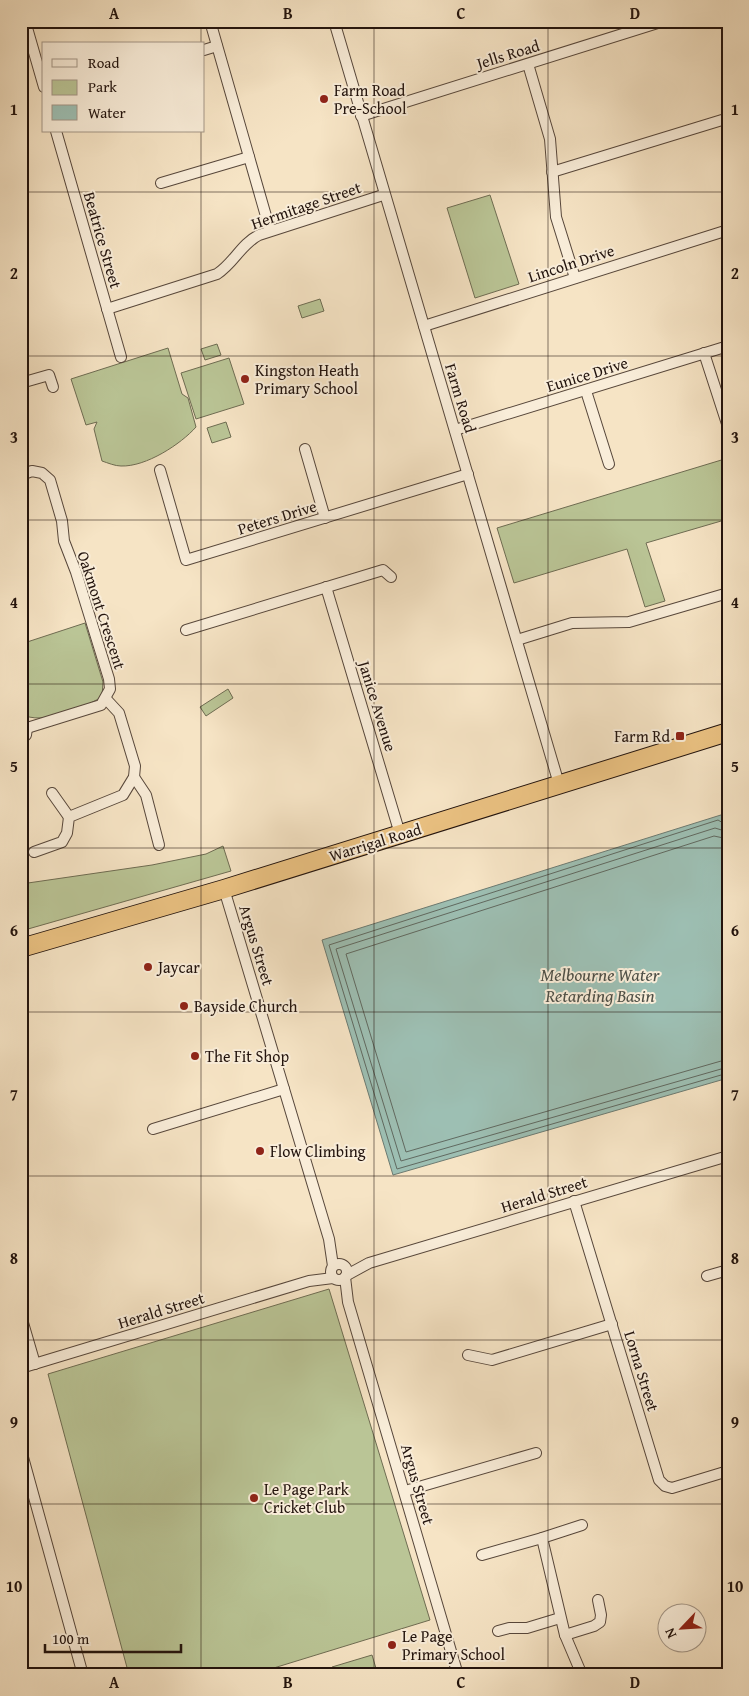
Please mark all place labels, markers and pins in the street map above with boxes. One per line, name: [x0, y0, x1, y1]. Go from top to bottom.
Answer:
place label: Farm Road Pre-School: [334, 78, 407, 120]
marker: Farm Road Pre-School: [318, 93, 330, 105]
place label: Kingston Heath Primary School: [255, 358, 359, 400]
marker: Kingston Heath Primary School: [239, 373, 251, 385]
place label: Farm Rd: [614, 724, 670, 748]
marker: Farm Rd: [674, 730, 686, 742]
place label: Jaycar: [156, 955, 200, 979]
marker: Jaycar: [142, 961, 154, 973]
place label: Bayside Church: [194, 994, 298, 1018]
marker: Bayside Church: [178, 1000, 190, 1012]
place label: The Fit Shop: [205, 1044, 289, 1068]
marker: The Fit Shop: [189, 1050, 201, 1062]
place label: Flow Climbing: [270, 1139, 366, 1163]
marker: Flow Climbing: [254, 1145, 266, 1157]
place label: Le Page Park Cricket Club: [264, 1477, 350, 1519]
marker: Le Page Park Cricket Club: [248, 1492, 260, 1504]
place label: Le Page Primary School: [402, 1624, 505, 1666]
marker: Le Page Primary School: [386, 1639, 398, 1651]

